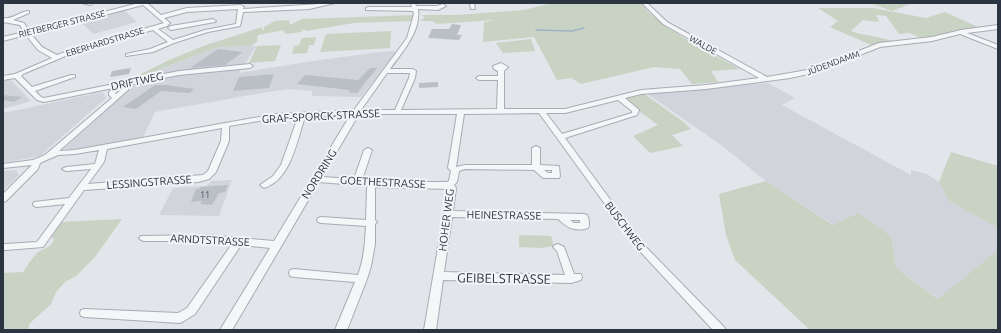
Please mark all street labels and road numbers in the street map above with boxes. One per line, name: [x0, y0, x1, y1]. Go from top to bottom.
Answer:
street label: RIETBERGER STRASSE: [18, 8, 106, 40]
street label: EBERHARDSTRASSE: [65, 25, 145, 59]
street label: WALDE: [687, 33, 719, 57]
street label: JÜDENDAMM: [805, 49, 861, 77]
street label: DRIFTWEG: [110, 70, 164, 92]
street label: GRAF-SPORCK-STRASSE: [262, 107, 380, 125]
street label: NORDRING: [299, 147, 339, 201]
street label: LESSINGSTRASSE: [106, 173, 192, 191]
street label: GOETHESTRASSE: [340, 174, 426, 190]
street label: HOHER WEG: [436, 188, 456, 252]
street label: BUSCHWEG: [603, 199, 647, 253]
street label: HEINESTRASSE: [467, 208, 541, 222]
street label: ARNDTSTRASSE: [170, 232, 250, 248]
street label: GEIBELSTRASSE: [457, 270, 551, 286]

